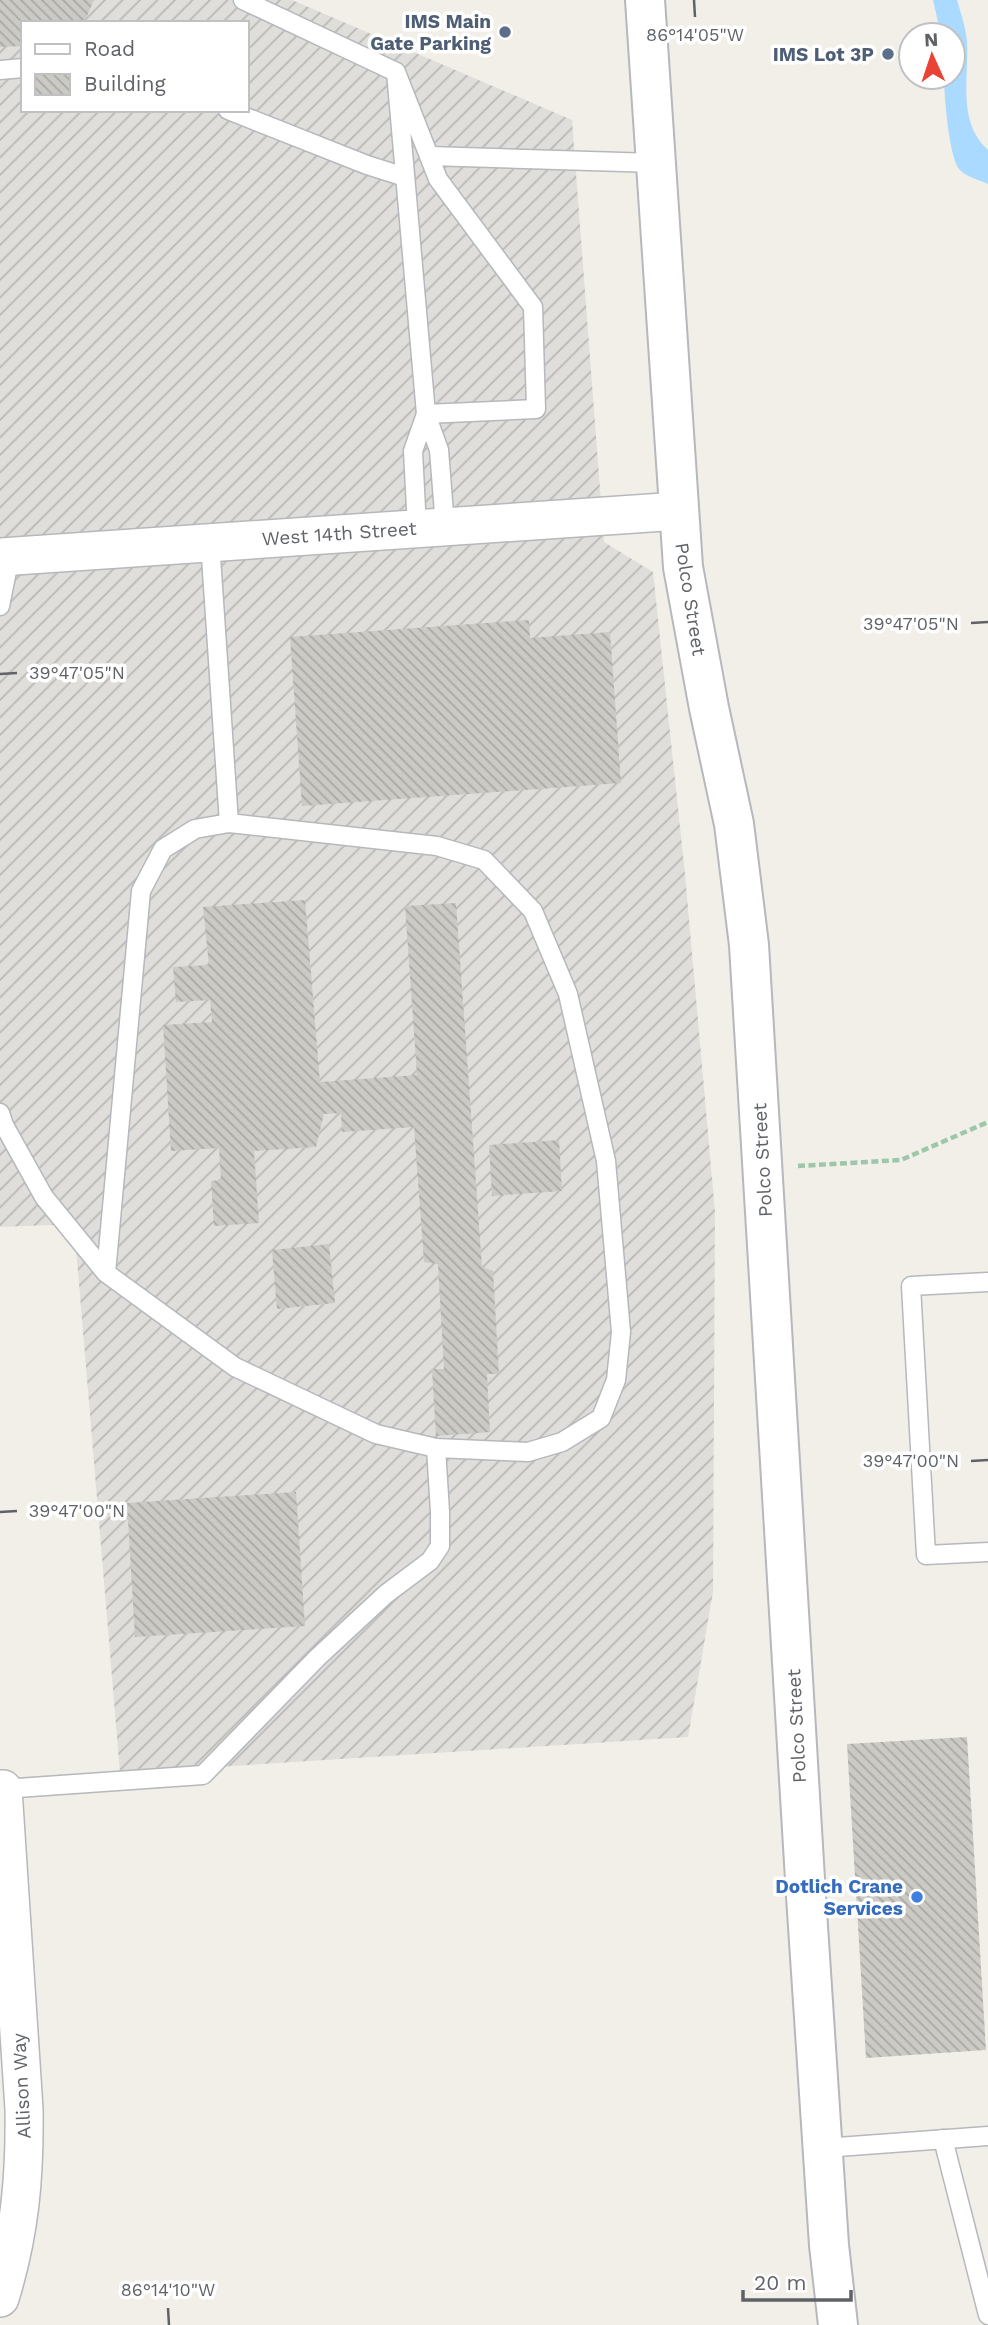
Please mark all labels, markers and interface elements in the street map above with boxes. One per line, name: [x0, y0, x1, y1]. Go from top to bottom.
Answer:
place label: IMS Main Gate Parking: [370, 10, 491, 55]
legend: [21, 21, 248, 112]
north arrow: [897, 21, 967, 91]
marker: IMS Main Gate Parking: [497, 24, 513, 40]
text: 86°14'05"W: [646, 24, 744, 45]
text: N: [923, 28, 939, 51]
text: Road: [84, 36, 135, 61]
place label: IMS Lot 3P: [773, 43, 874, 66]
marker: IMS Lot 3P: [880, 46, 896, 62]
text: Building: [84, 71, 166, 96]
street label: West 14th Street: [261, 517, 417, 550]
street label: Polco Street: [670, 541, 711, 657]
text: 39°47'05"N: [863, 613, 959, 634]
text: 39°47'05"N: [29, 662, 125, 683]
street label: Polco Street: [748, 1102, 777, 1218]
text: 39°47'00"N: [863, 1450, 959, 1471]
text: 39°47'00"N: [29, 1500, 125, 1521]
street label: Polco Street: [782, 1668, 811, 1784]
place label: Dotlich Crane Services: [775, 1875, 903, 1920]
marker: Dotlich Crane Services: [909, 1889, 925, 1905]
street label: Allison Way: [7, 2032, 36, 2139]
scale bar: [743, 2258, 852, 2302]
text: 20 m: [754, 2270, 806, 2295]
text: 86°14'10"W: [121, 2279, 215, 2300]

